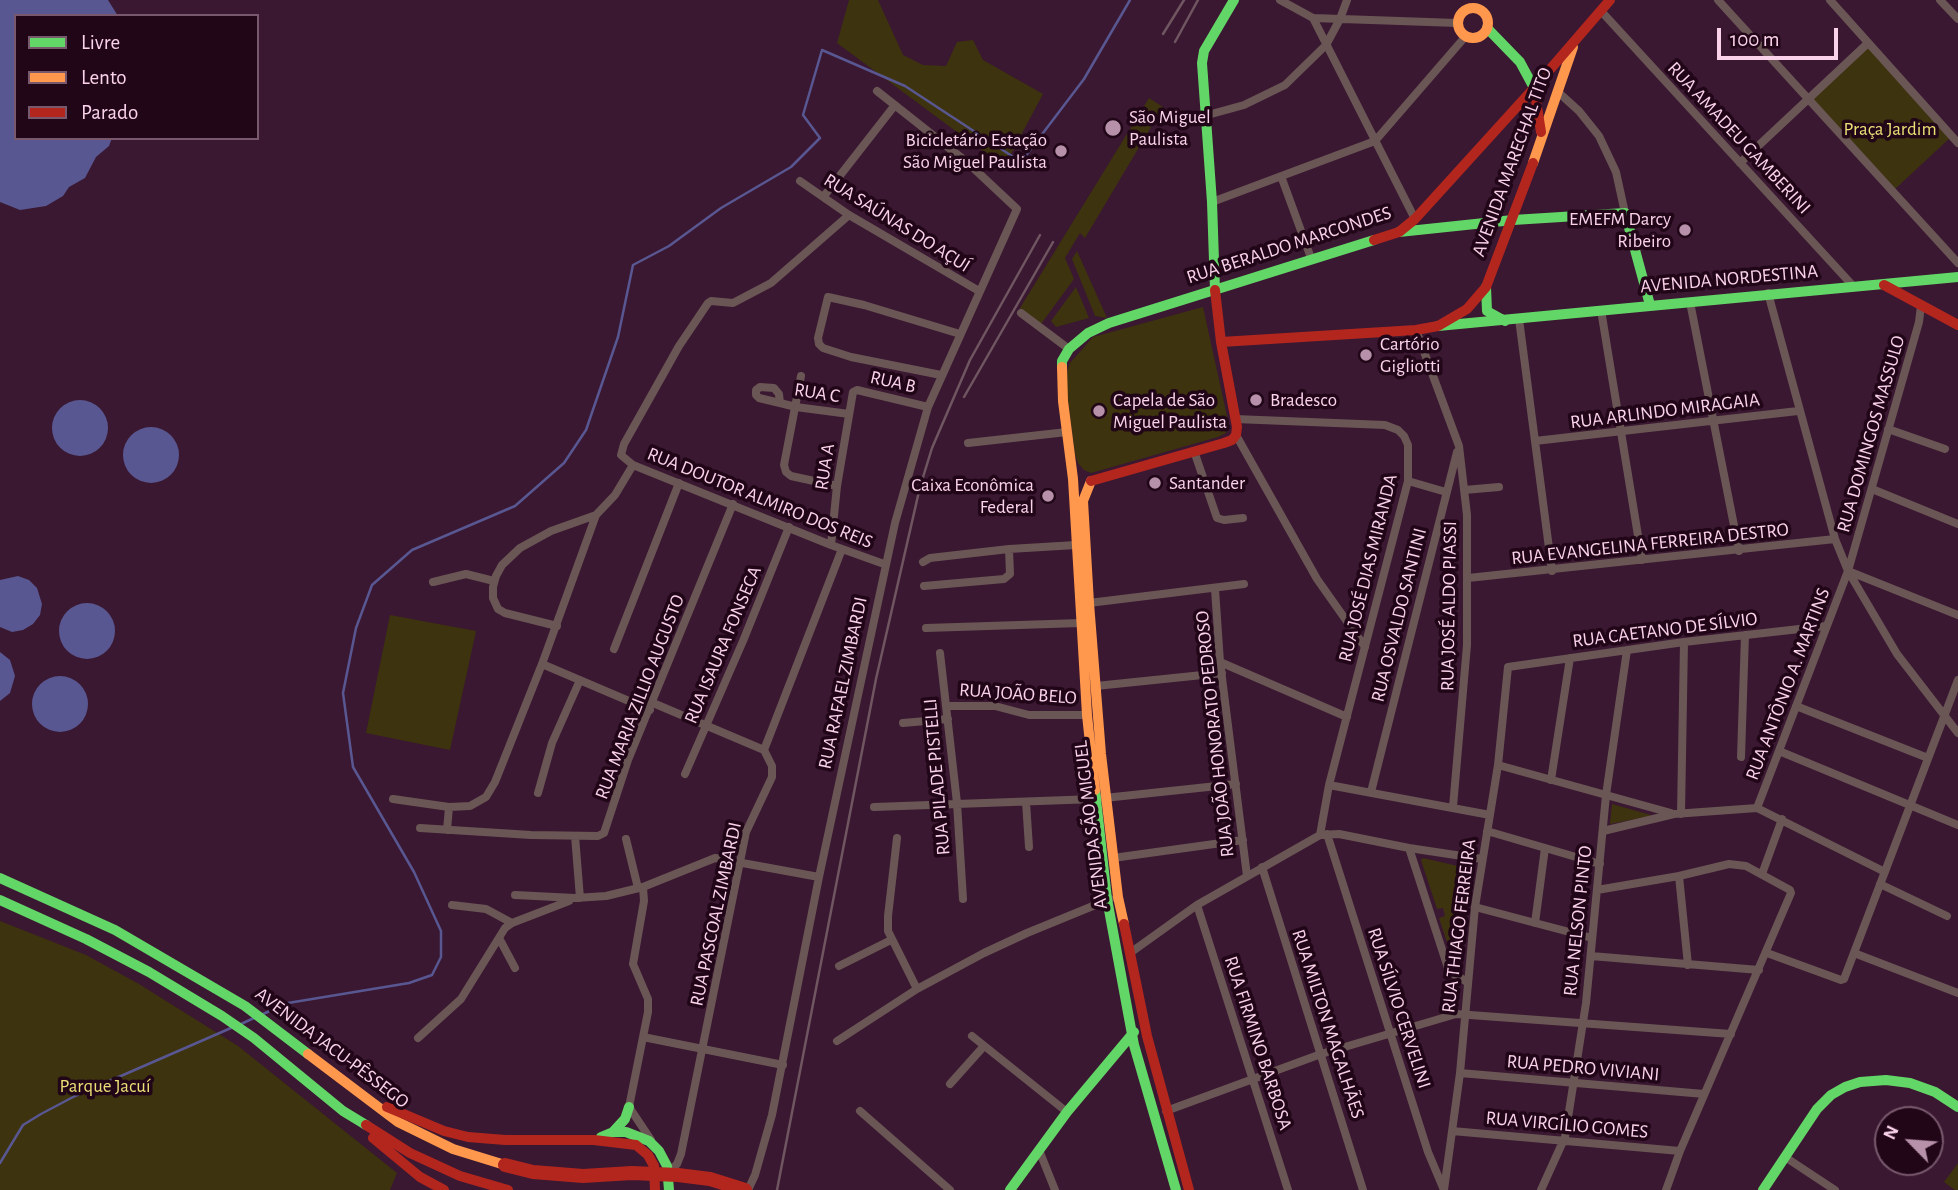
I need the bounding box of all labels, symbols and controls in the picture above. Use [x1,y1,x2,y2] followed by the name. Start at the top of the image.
[14,14,259,140] legend
[1720,14,1841,58] scale bar
[1730,29,1780,50] text: 100 m
[81,32,120,53] text: Livre
[1663,57,1815,219] street label: RUA AMADEU GAMBERINI
[1467,64,1557,260] street label: AVENIDA MARECHAL TITO
[81,67,127,88] text: Lento
[81,102,138,123] text: Parado
[1129,106,1211,150] place label: São Miguel Paulista
[1103,118,1123,138] marker: São Miguel Paulista
[1843,118,1937,140] park label: Praça Jardim
[903,129,1047,173] place label: Bicicletário Estação São Miguel Paulista
[1053,143,1069,159] marker: Bicicletário Estação São Miguel Paulista
[820,169,974,277] street label: RUA SAÚNAS DO AÇUÍ
[1184,201,1394,289] street label: RUA BERALDO MARCONDES
[1569,208,1671,252] place label: EMEFM Darcy Ribeiro
[1677,222,1693,238] marker: EMEFM Darcy Ribeiro
[1639,260,1819,298] street label: AVENIDA NORDESTINA
[1380,333,1441,377] place label: Cartório Gigliotti
[1832,333,1910,535] street label: RUA DOMINGOS MASSULO
[1358,347,1374,363] marker: Cartório Gigliotti
[868,366,918,398] street label: RUA B
[793,378,841,408] street label: RUA C
[1569,388,1761,434] street label: RUA ARLINDO MIRAGAIA
[1113,389,1227,433] place label: Capela de São Miguel Paulista
[1270,389,1337,411] place label: Bradesco
[1248,392,1264,408] marker: Bradesco
[1091,403,1107,419] marker: Capela de São Miguel Paulista
[644,442,876,554] street label: RUA DOUTOR ALMIRO DOS REIS
[810,442,840,492] street label: RUA A
[1169,472,1245,494] place label: Santander
[1334,472,1402,664] street label: RUA JOSÉ DIAS MIRANDA
[911,474,1034,518] place label: Caixa Econômica Federal
[1147,475,1163,491] marker: Santander
[1040,488,1056,504] marker: Caixa Econômica Federal
[1510,518,1790,570] street label: RUA EVANGELINA FERREIRA DESTRO
[1436,521,1462,691] street label: RUA JOSÉ ALDO PIASSI
[1366,526,1432,704] street label: RUA OSVALDO SANTINI
[679,563,767,727] street label: RUA ISAURA FONSECA
[1741,585,1835,783] street label: RUA ANTÔNIO A. MARTINS
[590,591,690,803] street label: RUA MARIA ZILLIO AUGUSTO
[814,595,872,771] street label: RUA RAFAEL ZIMBARDI
[1571,607,1759,653] street label: RUA CAETANO DE SÍLVIO
[1191,610,1239,858] street label: RUA JOÃO HONORATO PEDROSO
[958,679,1078,709] street label: RUA JOÃO BELO
[919,698,955,856] street label: RUA PILADE PISTELLI
[1069,739,1113,911] street label: AVENIDA SÃO MIGUEL
[685,820,747,1008] street label: RUA PASCOAL ZIMBARDI
[1437,838,1481,1014] street label: RUA THIAGO FERREIRA
[1559,845,1597,997] street label: RUA NELSON PINTO
[1362,925,1436,1091] street label: RUA SÍLVIO CERVELINI
[1287,926,1369,1122] street label: RUA MILTON MAGALHÃES
[1219,953,1297,1133] street label: RUA FIRMINO BARBOSA
[250,983,414,1113] street label: AVENIDA JACU-PÊSSEGO
[1506,1050,1660,1086] street label: RUA PEDRO VIVIANI
[59,1075,151,1097] park label: Parque Jacuí
[1874,1106,1944,1176] north arrow
[1485,1107,1649,1143] street label: RUA VIRGÍLIO GOMES
[1880,1123,1903,1143] text: N

